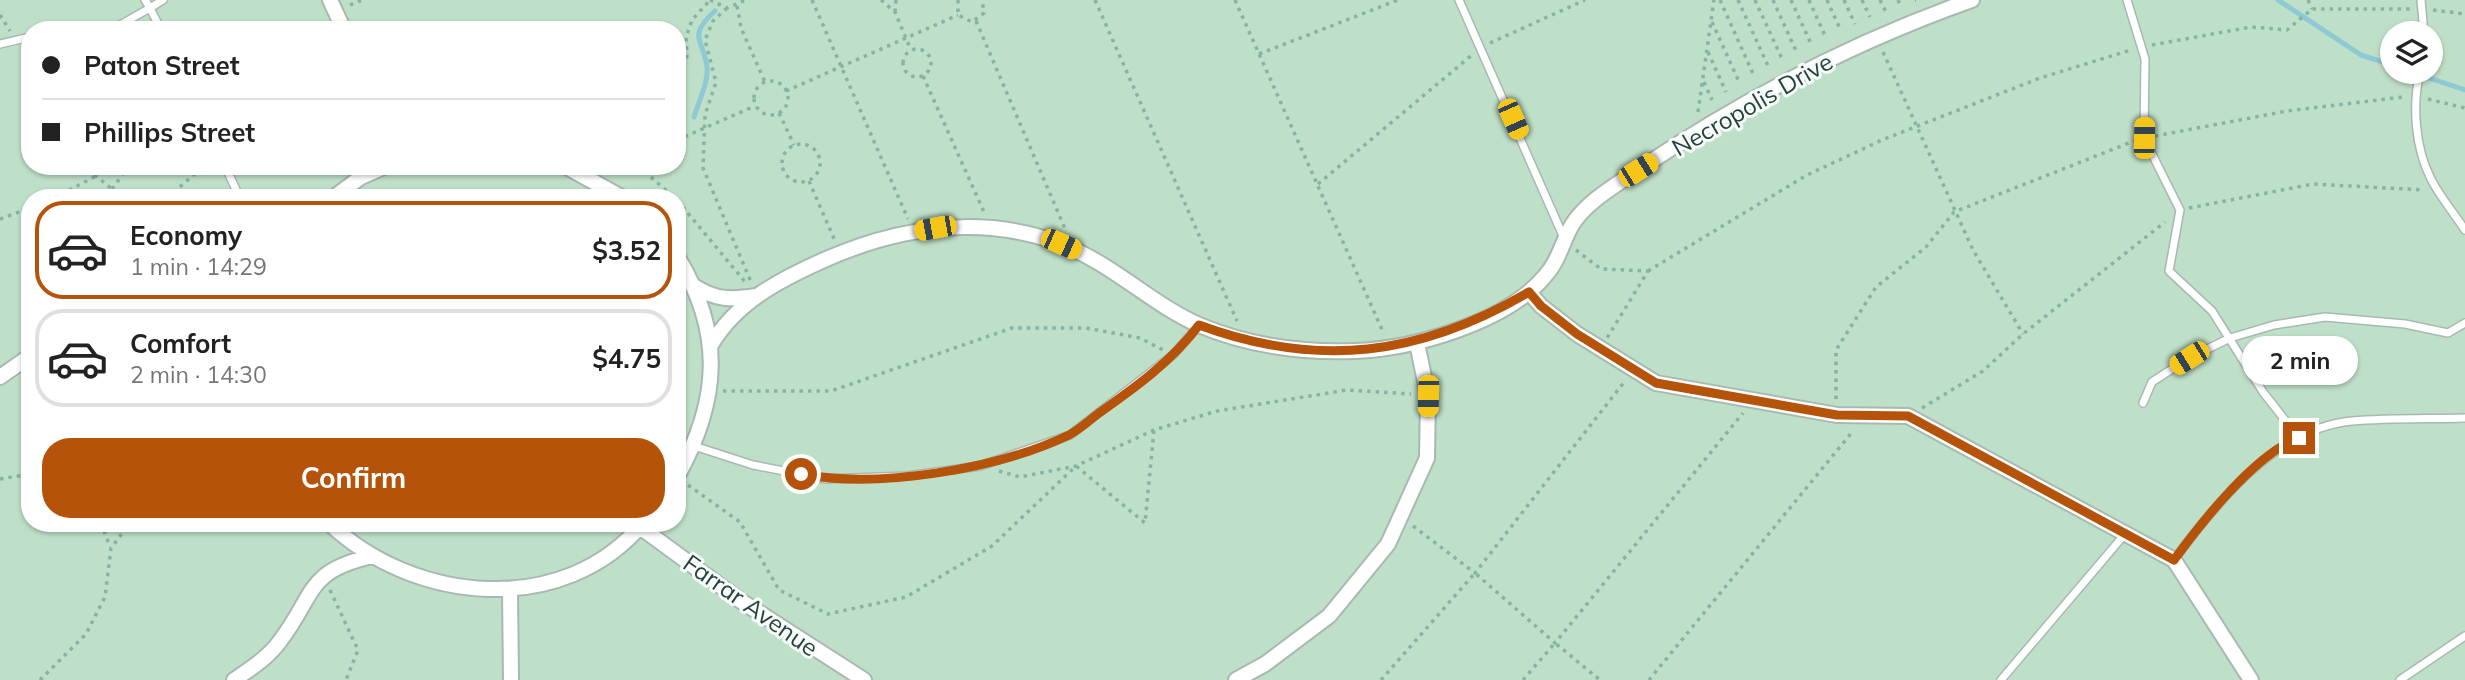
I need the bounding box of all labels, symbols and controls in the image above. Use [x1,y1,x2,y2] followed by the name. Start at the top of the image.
[2380,21,2443,84] map controls
[2380,21,2443,84] button: layers
[1666,46,1838,162] street label: Necropolis Drive
[84,49,240,82] text: Paton Street
[1495,96,1532,142] car
[84,116,255,149] text: Phillips Street
[2134,117,2155,159] car
[1615,150,1662,190] car
[913,214,958,242] car
[46,219,109,282] icon: car
[130,219,242,252] text: Economy
[1038,226,1085,262] car
[592,234,661,267] text: $3.52
[130,252,267,281] text: 1 min · 14:29
[46,327,109,390] icon: car
[130,327,231,360] text: Comfort
[2241,336,2357,386] callout: 2 min
[2166,338,2213,378] car
[592,342,661,375] text: $4.75
[2270,346,2330,375] text: 2 min
[130,360,267,389] text: 2 min · 14:30
[1418,375,1439,417] car
[2283,422,2315,454] route end
[42,438,665,518] button: Confirm
[785,458,817,490] route start
[678,547,824,663] street label: Farrar Avenue

